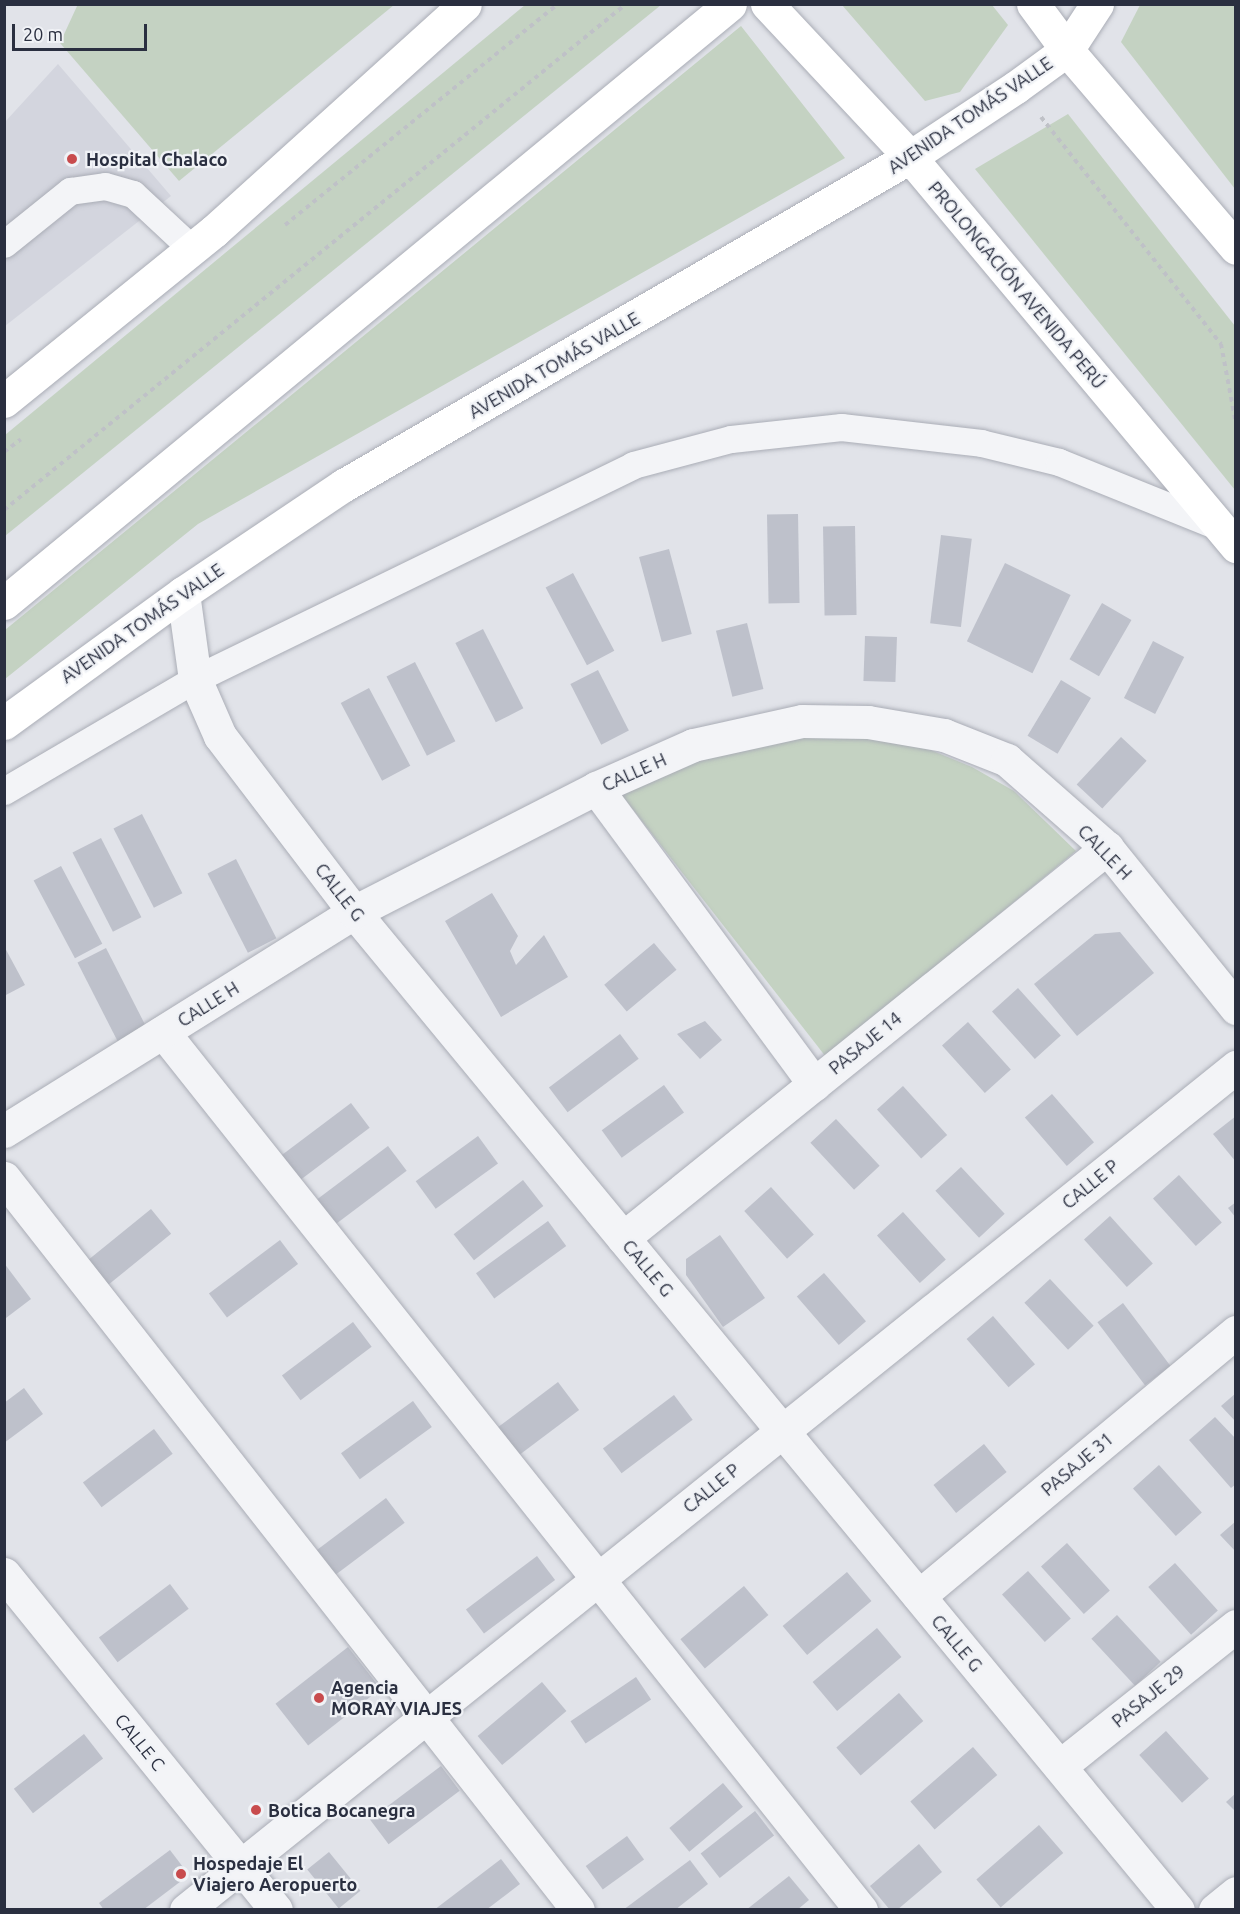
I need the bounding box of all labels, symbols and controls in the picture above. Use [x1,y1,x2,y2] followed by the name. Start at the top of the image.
[15,12,150,50] scale bar
[23,24,63,44] text: 20 m
[884,52,1056,178] street label: AVENIDA TOMÁS VALLE
[86,148,228,170] place label: Hospital Chalaco
[63,150,81,168] marker: Hospital Chalaco
[924,177,1110,393] street label: PROLONGACIÓN AVENIDA PERÚ
[465,307,643,423] street label: AVENIDA TOMÁS VALLE
[57,559,227,687] street label: AVENIDA TOMÁS VALLE
[598,748,670,796] street label: CALLE H
[1074,820,1136,884] street label: CALLE H
[311,859,369,925] street label: CALLE G
[173,977,243,1031] street label: CALLE H
[824,1007,906,1079] street label: PASAJE 14
[1057,1155,1123,1213] street label: CALLE P
[618,1235,678,1301] street label: CALLE G
[1037,1428,1117,1500] street label: PASAJE 31
[678,1459,744,1517] street label: CALLE P
[927,1610,987,1676] street label: CALLE G
[1107,1660,1189,1732] street label: PASAJE 29
[331,1677,462,1720] place label: Agencia MORAY VIAJES
[312,1691,326,1705] marker: Agencia MORAY VIAJES
[111,1709,169,1775] street label: CALLE C
[268,1799,416,1821] place label: Botica Bocanegra
[249,1803,263,1817] marker: Botica Bocanegra
[193,1853,357,1896] place label: Hospedaje El Viajero Aeropuerto
[174,1867,188,1881] marker: Hospedaje El Viajero Aeropuerto

